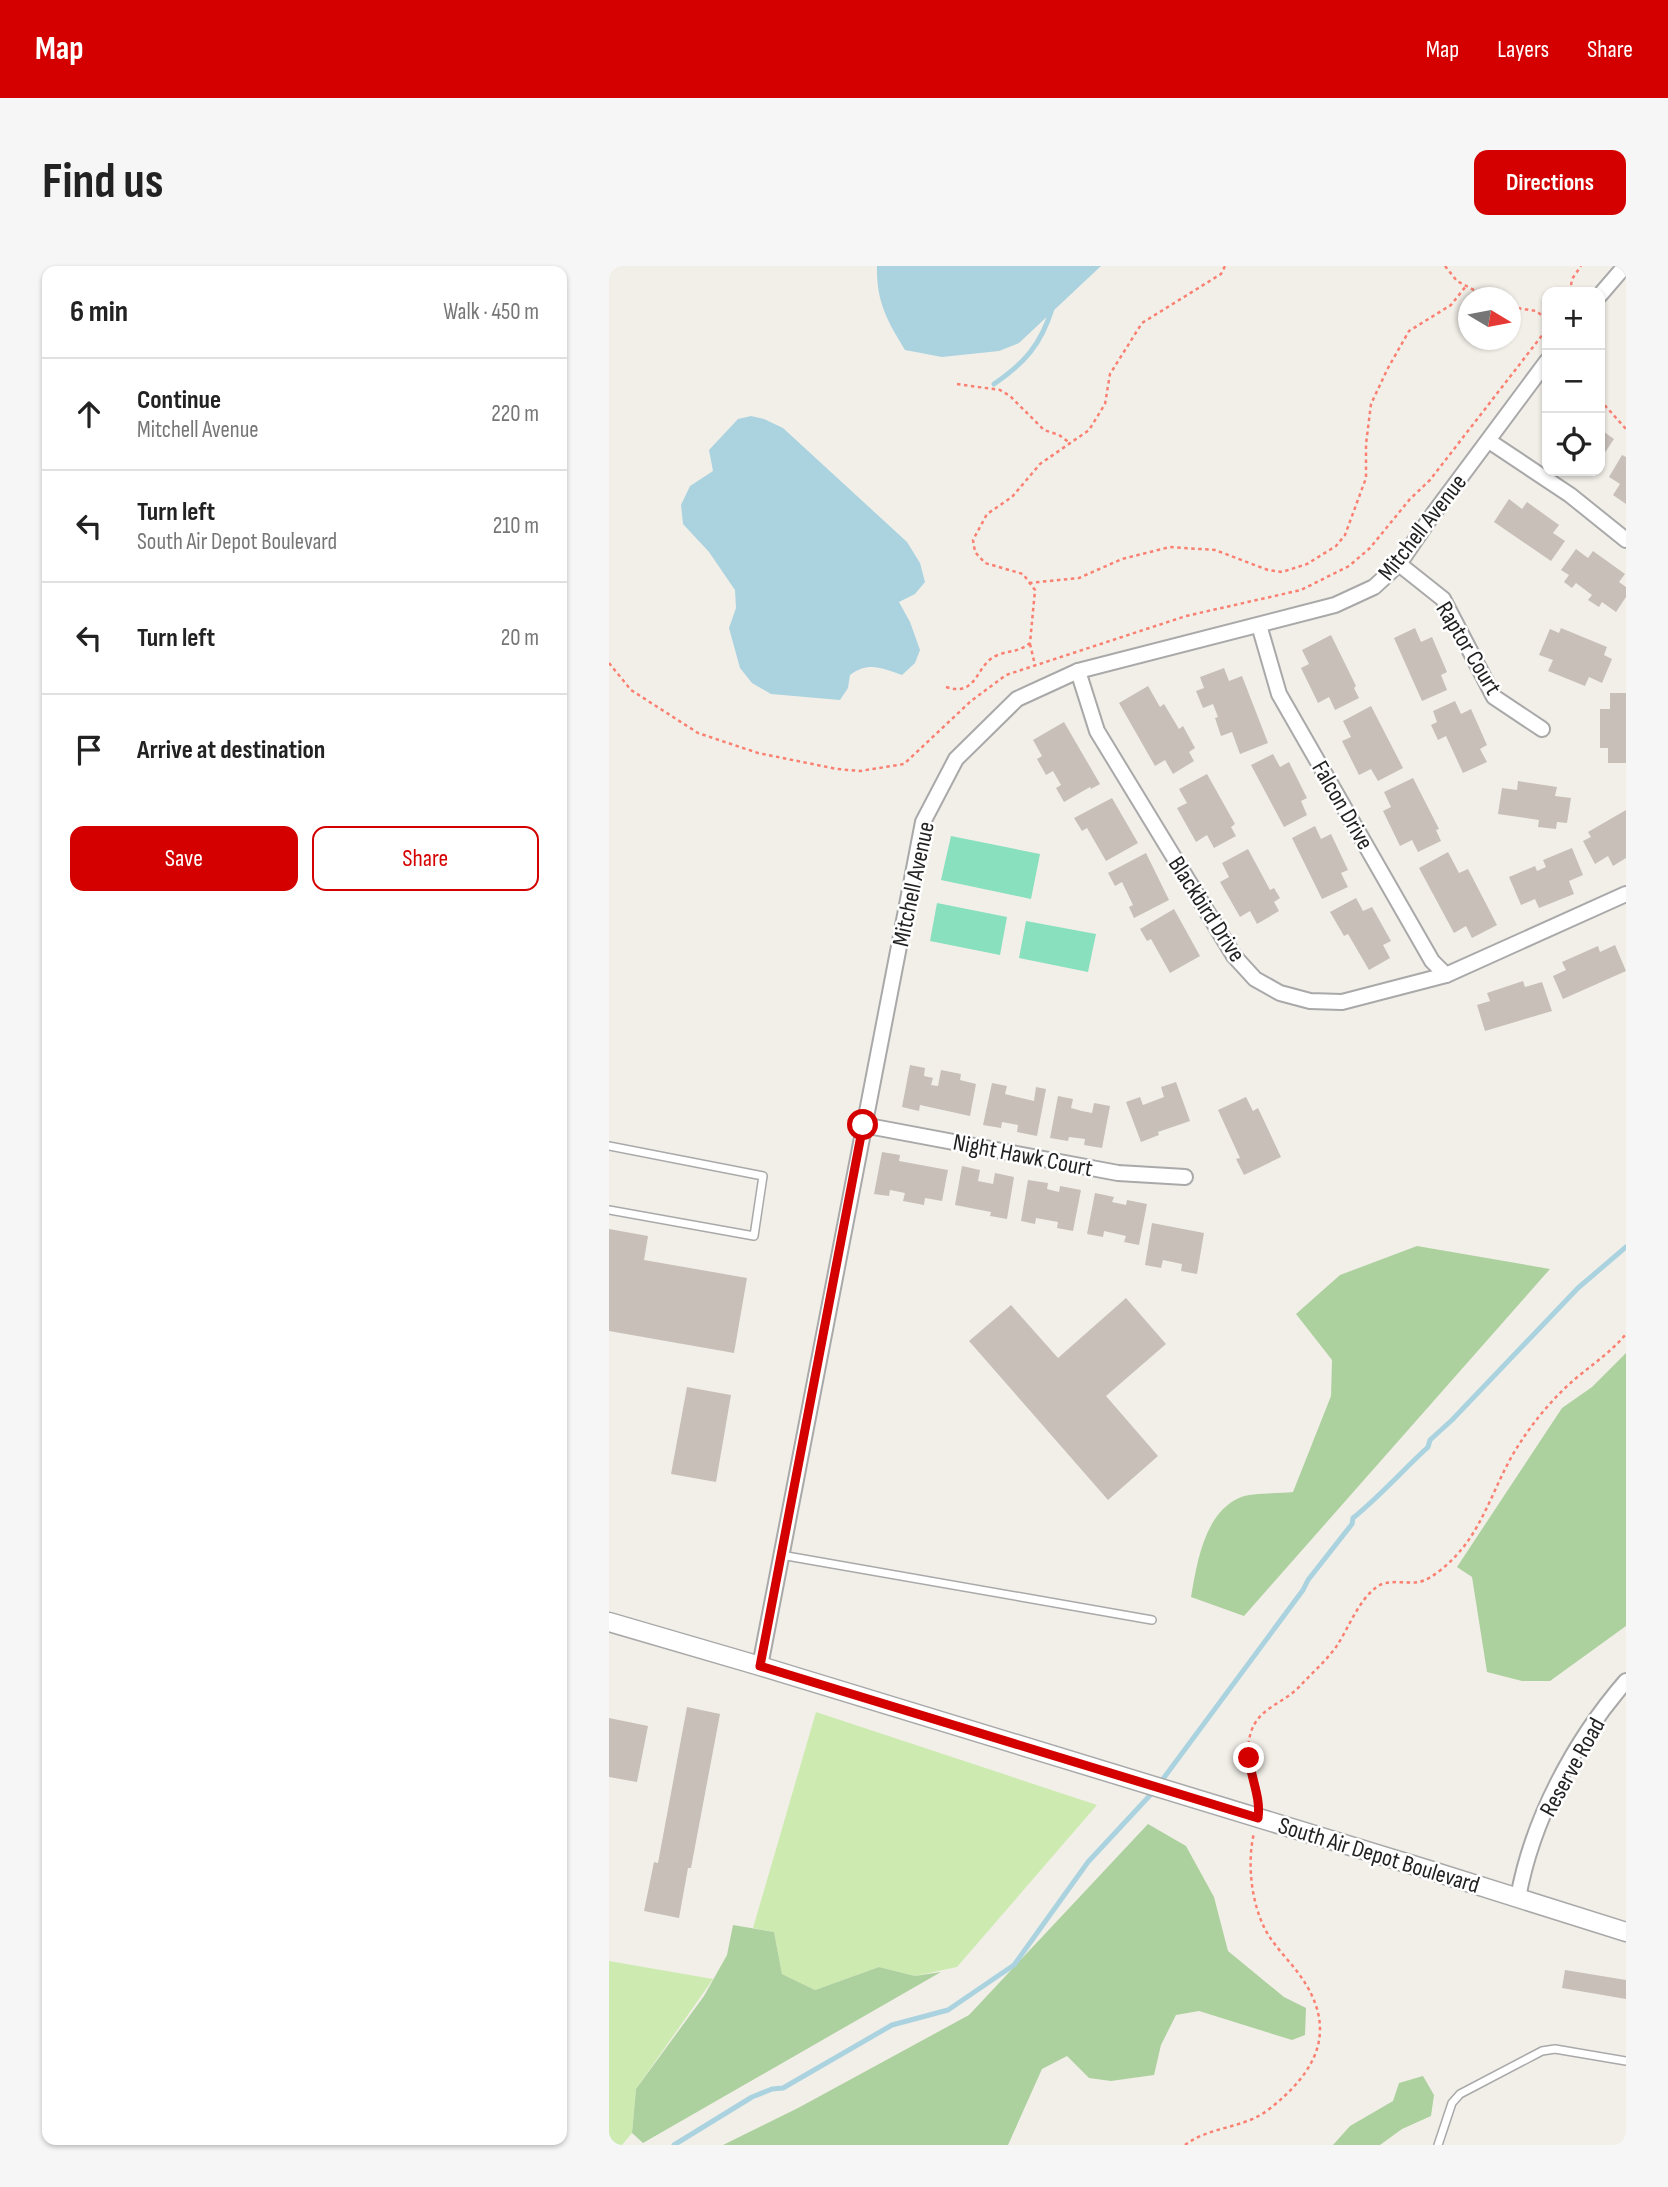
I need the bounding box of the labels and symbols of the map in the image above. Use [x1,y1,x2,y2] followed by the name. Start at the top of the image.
[1458,287,1521,350] north arrow
[1372,468,1473,586] street label: Mitchell Avenue
[1429,596,1508,700] street label: Raptor Court
[1306,756,1380,855] street label: Falcon Drive
[886,819,941,949] street label: Mitchell Avenue
[1162,851,1251,967] street label: Blackbird Drive
[847,1109,878,1140] route start
[951,1128,1095,1183] street label: Night Hawk Court
[1533,1713,1611,1822] street label: Reserve Road
[1233,1742,1264,1773] route end
[1275,1811,1483,1900] street label: South Air Depot Boulevard

